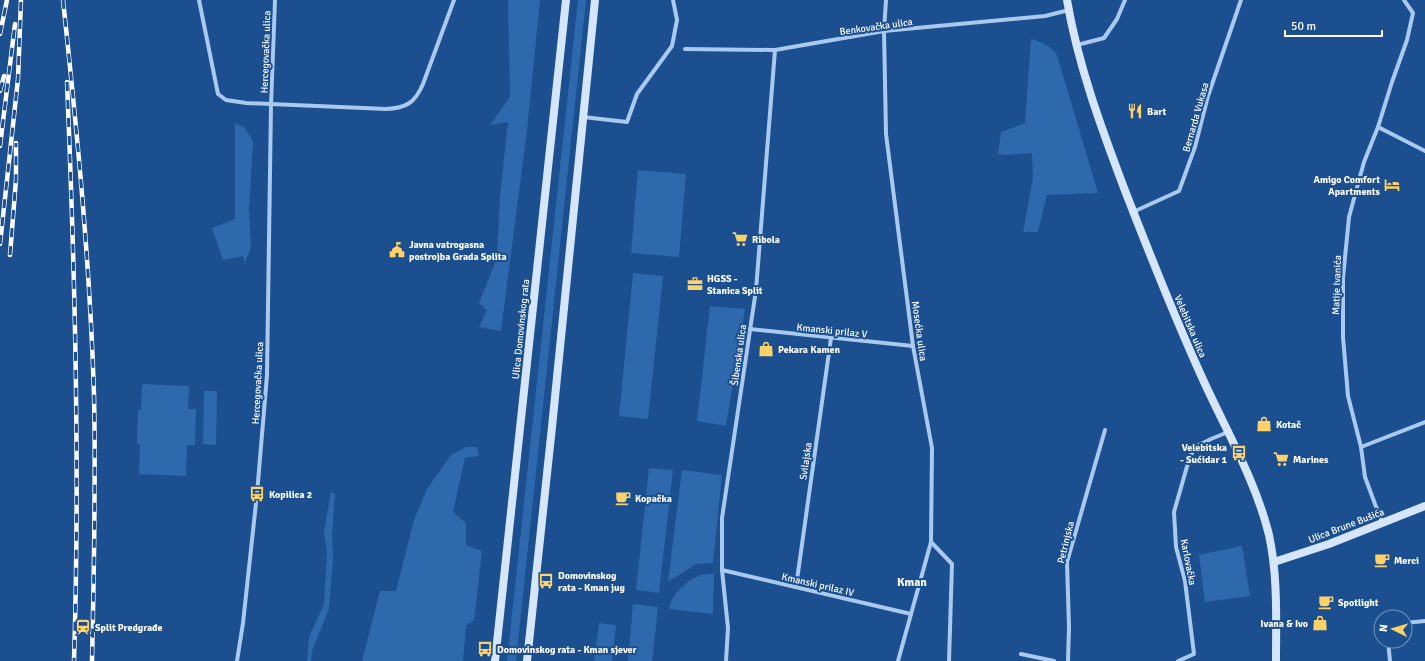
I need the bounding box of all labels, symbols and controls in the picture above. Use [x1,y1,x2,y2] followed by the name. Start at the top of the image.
[259,10,273,94] street label: Hercegovačka ulica
[1285,12,1382,38] scale bar
[839,16,914,38] street label: Benkovačka ulica
[1291,19,1316,34] text: 50 m
[1180,81,1212,153] street label: Bernarda Vukasa
[1126,102,1144,120] restaurant icon: Bart
[1147,106,1167,118] place label: Bart
[1314,174,1381,198] place label: Amigo Comfort Apartments
[1383,176,1401,194] hotel icon: Amigo Comfort Apartments
[731,230,749,248] supermarket icon: Ribola
[752,234,780,246] place label: Ribola
[409,239,507,263] place label: Javna vatrogasna postrojba Grada Splita
[388,241,406,259] public building icon: Javna vatrogasna postrojba Grada Splita
[1330,255,1344,315] street label: Matije Ivanića
[707,273,763,297] place label: HGSS - Stanica Split
[686,275,704,293] office icon: HGSS - Stanica Split
[510,278,532,380] street label: Ulica Domovinskog rata
[1171,293,1209,360] street label: Velebitska ulica
[909,300,929,362] street label: Mosećka ulica
[796,321,868,341] street label: Kmanski prilaz V
[728,324,749,386] street label: Šibenska ulica
[757,340,775,358] shop icon: Pekara Kamen
[250,341,266,425] street label: Hercegovačka ulica
[778,344,841,356] place label: Pekara Kamen
[1255,415,1273,433] shop icon: Kotač
[1276,419,1301,431] place label: Kotač
[797,442,815,481] street label: Svilajska
[1180,442,1228,466] place label: Velebitska - Sućidar 1
[1230,444,1248,462] bus stop icon: Velebitska - Sućidar 1
[1272,450,1290,468] supermarket icon: Marines
[1293,454,1329,466] place label: Marines
[248,485,266,503] bus stop icon: Kopilica 2
[269,489,312,501] place label: Kopilica 2
[614,489,632,507] cafe icon: Kopačka
[635,493,672,505] place label: Kopačka
[1307,506,1386,546] street label: Ulica Brune Bušića
[1055,520,1077,565] street label: Petrinjska
[1178,538,1198,586] street label: Karlovačka
[1373,551,1391,569] cafe icon: Merci
[1394,555,1419,567] place label: Merci
[558,570,626,594] place label: Domovinskog rata - Kman jug
[780,571,855,599] street label: Kmanski prilaz IV
[537,572,555,590] bus stop icon: Domovinskog rata - Kman jug
[897,575,927,590] district label: Kman
[1317,593,1335,611] cafe icon: Spotlight
[1338,597,1379,609] place label: Spotlight
[1373,609,1413,649] north arrow
[1311,614,1329,632] shop icon: Ivana & Ivo
[74,618,92,636] station icon: Split Predgrađe
[1260,618,1308,630] place label: Ivana & Ivo
[95,622,163,634] place label: Split Predgrađe
[1377,624,1390,633] text: N
[476,640,494,658] bus stop icon: Domovinskog rata - Kman sjever
[497,644,637,656] place label: Domovinskog rata - Kman sjever

